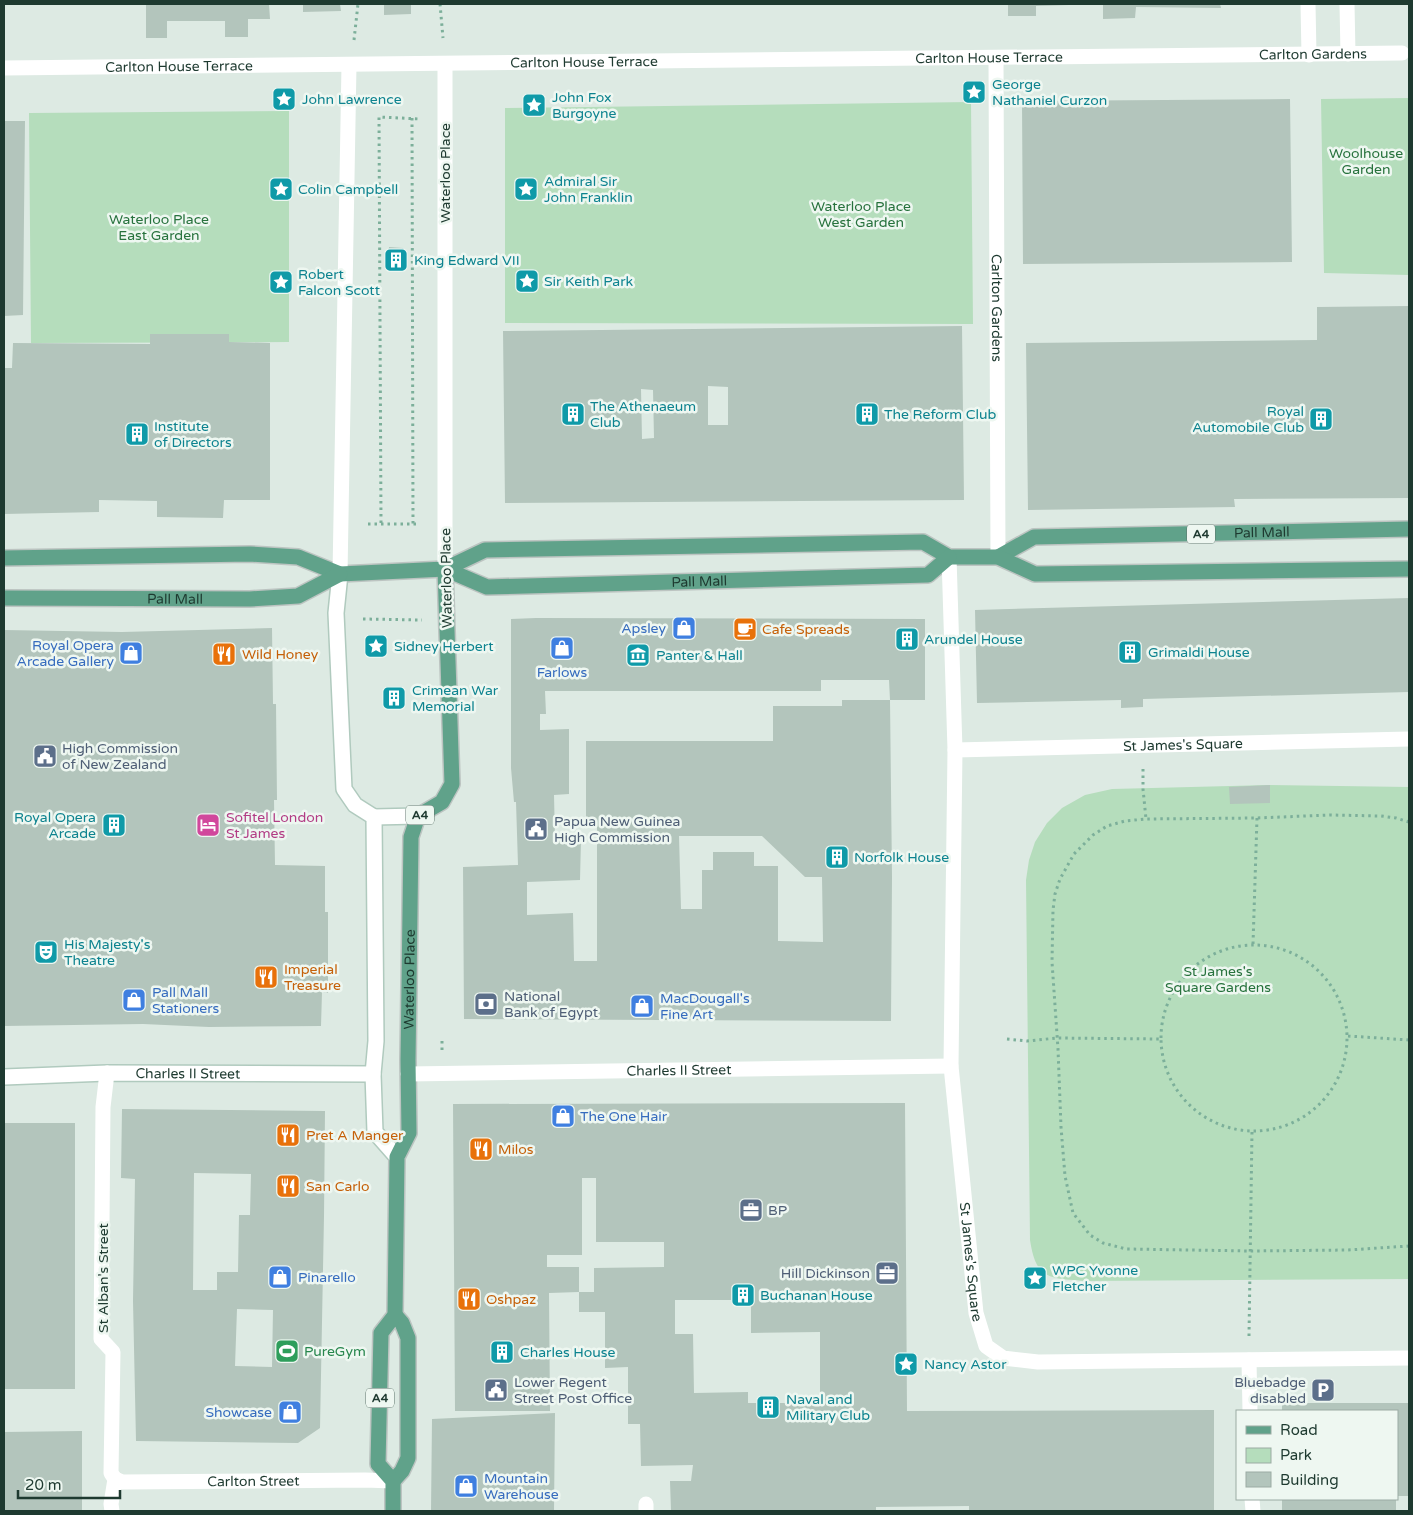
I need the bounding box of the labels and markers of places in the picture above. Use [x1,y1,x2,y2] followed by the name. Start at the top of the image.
[992,76,1107,109] place label: George Nathaniel Curzon
[961,79,987,105] place icon: George Nathaniel Curzon
[271,86,297,112] place icon: John Lawrence
[552,89,617,122] place label: John Fox Burgoyne
[302,91,402,108] place label: John Lawrence
[521,92,547,118] place icon: John Fox Burgoyne
[544,173,633,206] place label: Admiral Sir John Franklin
[268,176,294,202] place icon: Colin Campbell
[513,176,539,202] place icon: Admiral Sir John Franklin
[298,181,398,198] place label: Colin Campbell
[383,247,409,273] building icon: King Edward VII
[414,252,520,269] place label: King Edward VII
[298,266,381,299] place label: Robert Falcon Scott
[514,268,540,294] place icon: Sir Keith Park
[268,269,294,295] place icon: Robert Falcon Scott
[544,273,634,290] place label: Sir Keith Park
[590,398,696,431] place label: The Athenaeum Club
[560,401,586,427] building icon: The Athenaeum Club
[854,401,880,427] building icon: The Reform Club
[1192,403,1304,436] place label: Royal Automobile Club
[884,406,996,423] place label: The Reform Club
[1308,406,1334,432] building icon: Royal Automobile Club
[154,418,232,451] place label: Institute of Directors
[124,421,150,447] building icon: Institute of Directors
[671,615,697,641] shop icon: Apsley
[732,616,758,642] cafe icon: Cafe Spreads
[621,620,666,637] place label: Apsley
[762,621,850,638] place label: Cafe Spreads
[894,626,920,652] building icon: Arundel House
[924,631,1023,648] place label: Arundel House
[363,633,389,659] place icon: Sidney Herbert
[549,635,575,661] shop icon: Farlows
[17,637,114,670] place label: Royal Opera Arcade Gallery
[394,638,494,655] place label: Sidney Herbert
[1117,639,1143,665] building icon: Grimaldi House
[118,640,144,666] shop icon: Royal Opera Arcade Gallery
[211,641,237,667] restaurant icon: Wild Honey
[625,642,651,668] museum icon: Panter & Hall
[1148,644,1250,661] place label: Grimaldi House
[242,646,319,663] place label: Wild Honey
[656,647,743,664] place label: Panter & Hall
[537,664,587,681] place label: Farlows
[412,682,499,715] place label: Crimean War Memorial
[381,685,407,711] building icon: Crimean War Memorial
[62,740,178,773] place label: High Commission of New Zealand
[32,743,58,769] public building icon: High Commission of New Zealand
[14,809,96,842] place label: Royal Opera Arcade
[226,809,323,842] place label: Sofitel London St James
[101,812,127,838] building icon: Royal Opera Arcade
[195,812,221,838] hotel icon: Sofitel London St James
[554,813,680,846] place label: Papua New Guinea High Commission
[523,816,549,842] public building icon: Papua New Guinea High Commission
[824,844,850,870] building icon: Norfolk House
[854,849,949,866] place label: Norfolk House
[64,936,151,969] place label: His Majesty's Theatre
[33,939,59,965] theatre icon: His Majesty's Theatre
[284,961,341,994] place label: Imperial Treasure
[253,964,279,990] restaurant icon: Imperial Treasure
[152,984,220,1017] place label: Pall Mall Stationers
[121,987,147,1013] shop icon: Pall Mall Stationers
[504,988,599,1021] place label: National Bank of Egypt
[660,990,750,1023] place label: MacDougall's Fine Art
[473,991,499,1017] bank icon: National Bank of Egypt
[629,993,655,1019] shop icon: MacDougall's Fine Art
[550,1103,576,1129] shop icon: The One Hair
[580,1108,668,1125] place label: The One Hair
[275,1122,301,1148] restaurant icon: Pret A Manger
[306,1127,404,1144] place label: Pret A Manger
[468,1136,494,1162] restaurant icon: Milos
[498,1141,534,1158] place label: Milos
[275,1173,301,1199] restaurant icon: San Carlo
[306,1178,370,1195] place label: San Carlo
[738,1197,764,1223] office icon: BP
[768,1202,787,1219] place label: BP
[874,1260,900,1286] office icon: Hill Dickinson
[1052,1262,1138,1295] place label: WPC Yvonne Fletcher
[267,1264,293,1290] shop icon: Pinarello
[781,1265,870,1282] place label: Hill Dickinson
[1022,1265,1048,1291] place icon: WPC Yvonne Fletcher
[298,1269,356,1286] place label: Pinarello
[730,1282,756,1308] building icon: Buchanan House
[456,1286,482,1312] restaurant icon: Oshpaz
[760,1287,873,1304] place label: Buchanan House
[486,1291,536,1308] place label: Oshpaz
[274,1338,300,1364] sports icon: PureGym
[489,1339,515,1365] building icon: Charles House
[304,1343,366,1360] place label: PureGym
[520,1344,615,1361] place label: Charles House
[893,1351,919,1377] place icon: Nancy Astor
[924,1356,1007,1373] place label: Nancy Astor
[514,1374,632,1407] place label: Lower Regent Street Post Office
[1234,1374,1306,1407] place label: Bluebadge disabled
[483,1377,509,1403] public building icon: Lower Regent Street Post Office
[1310,1377,1336,1403] parking icon: Bluebadge disabled
[786,1391,870,1424] place label: Naval and Military Club
[755,1394,781,1420] building icon: Naval and Military Club
[277,1399,303,1425] shop icon: Showcase
[206,1404,272,1421] place label: Showcase
[484,1470,559,1503] place label: Mountain Warehouse
[453,1473,479,1499] shop icon: Mountain Warehouse

